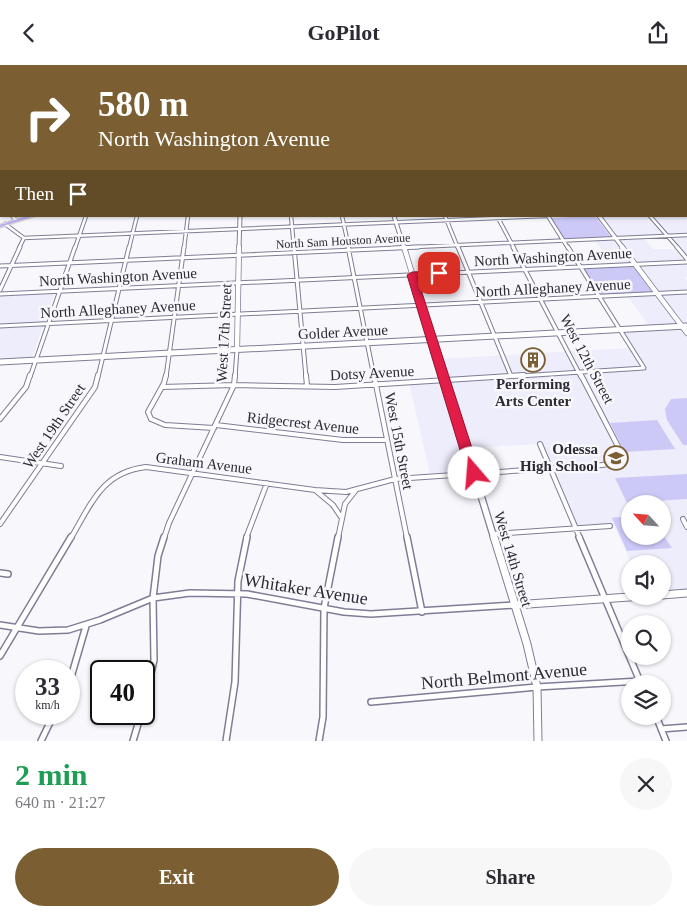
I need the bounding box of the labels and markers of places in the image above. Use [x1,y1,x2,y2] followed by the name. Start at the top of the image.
[418,252,460,294] pin
[520,347,546,373] building icon: Performing Arts Center
[495,376,571,409] place label: Performing Arts Center
[520,441,598,474] place label: Odessa High School
[603,445,629,471] school or university icon: Odessa High School

